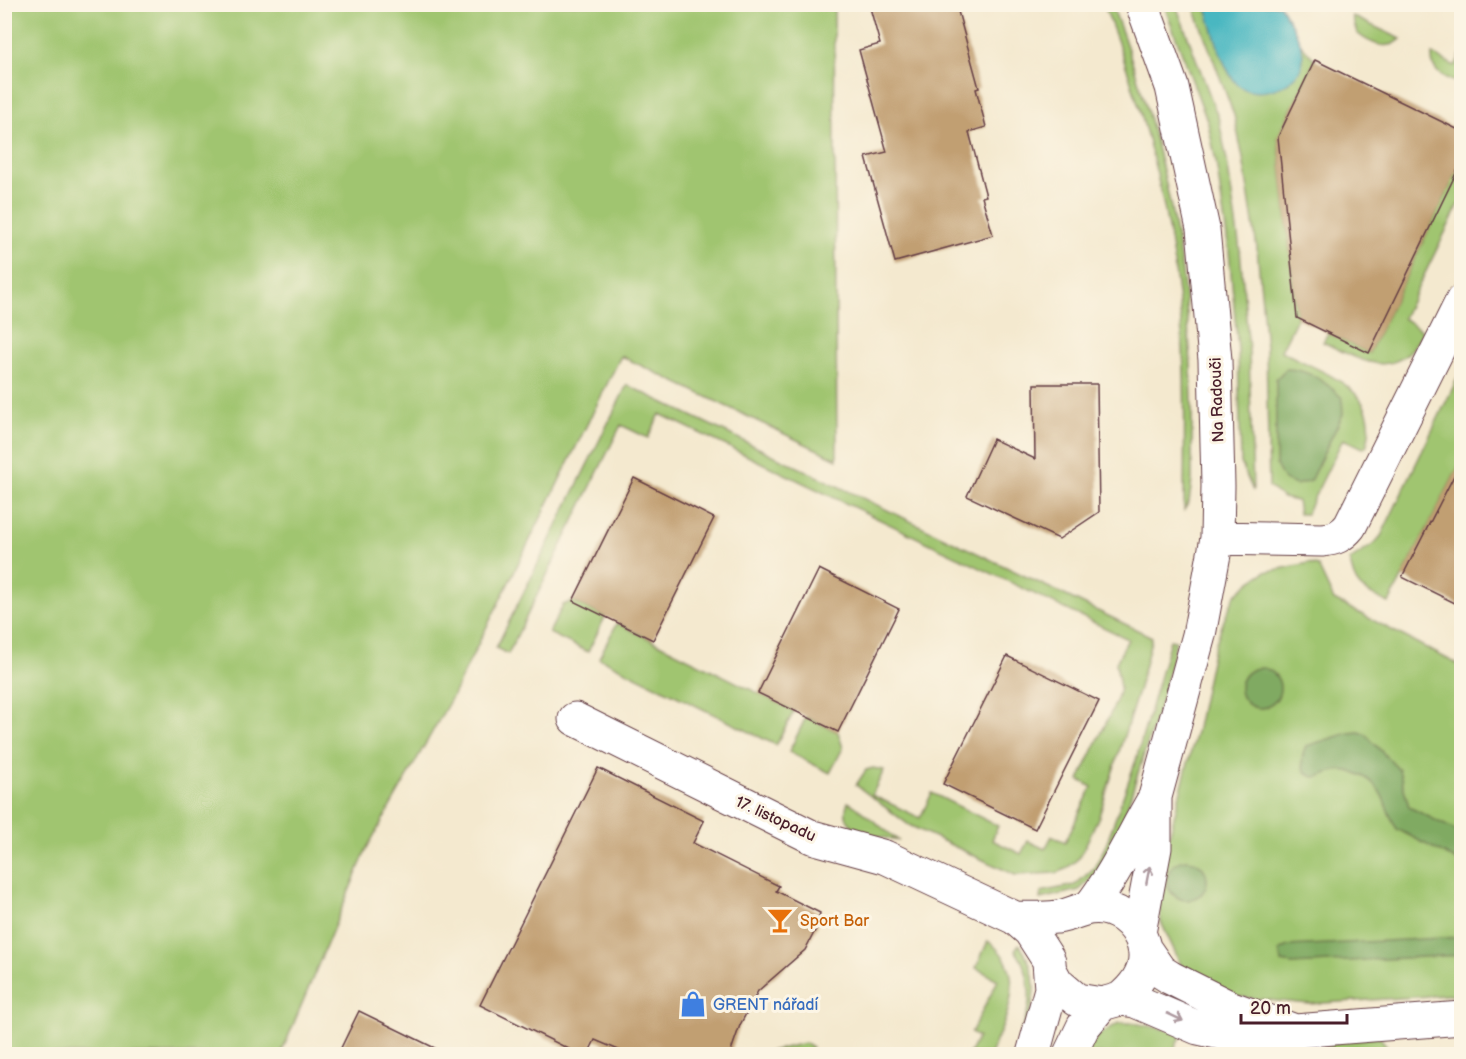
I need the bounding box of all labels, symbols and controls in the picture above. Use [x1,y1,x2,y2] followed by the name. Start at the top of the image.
[1207,357,1228,443] street label: Na Radouči
[732,792,819,846] street label: 17. listopadu
[1143,866,1154,886] one-way arrow
[765,905,795,935] bar icon: Sport Bar
[800,912,869,931] place label: Sport Bar
[1241,987,1348,1025] scale bar
[678,989,708,1019] shop icon: GRENT nářadí
[713,996,818,1015] place label: GRENT nářadí
[1250,998,1291,1019] text: 20 m
[1166,1012,1184,1024] one-way arrow

